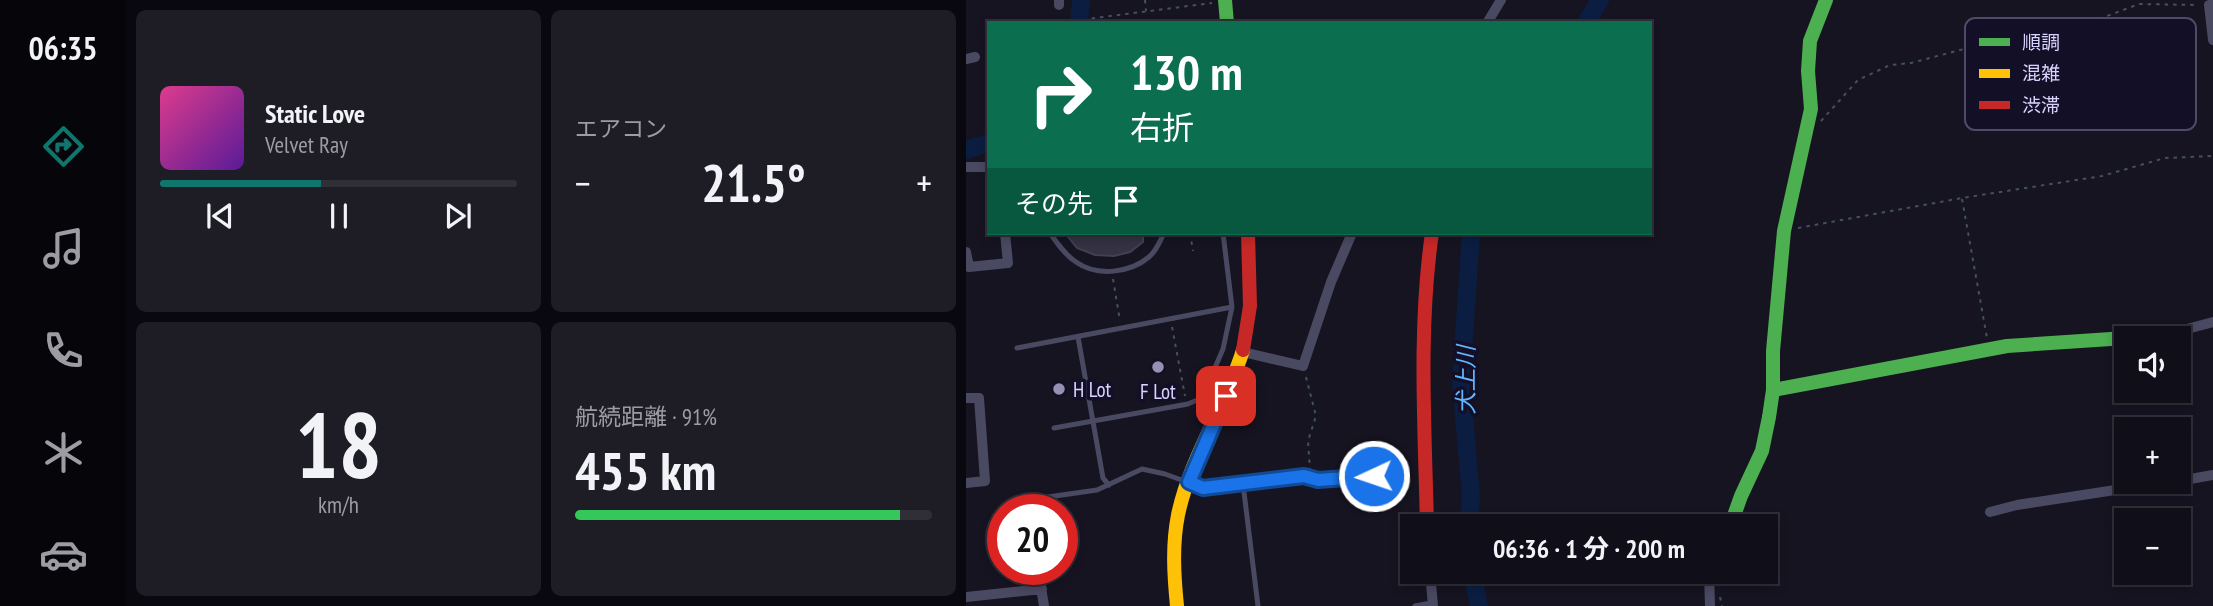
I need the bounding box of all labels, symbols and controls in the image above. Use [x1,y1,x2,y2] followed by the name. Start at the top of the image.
[1965,18,2196,130] legend
[28,27,98,69] text: 06:35
[2022,30,2060,54] text: 順調
[1130,40,1243,104] text: 130 m
[1015,49,1106,140] icon: right
[2022,61,2060,85] text: 混雑
[2022,93,2060,117] text: 渋滞
[265,97,365,130] text: Static Love
[1130,106,1194,148] text: 右折
[575,114,667,143] text: エアコン
[39,122,88,171] icon: directions
[265,130,348,159] text: Velvet Ray
[701,149,806,216] text: 21.5°
[575,158,591,207] text: −
[916,158,932,207] text: +
[1107,182,1145,220] icon: arrive
[1015,187,1093,220] text: その先
[201,197,239,235] icon: previous
[320,197,358,235] icon: pause
[439,197,477,235] icon: next
[39,224,88,273] icon: music
[39,326,88,375] icon: phone
[2114,326,2191,585] map controls
[2114,326,2191,403] button: sound
[1451,343,1480,415] water label: 犬上川
[1150,359,1166,375] marker: F Lot
[1196,366,1256,426] pin
[1073,376,1112,403] place label: H Lot
[1207,377,1245,415] icon: arrive
[1140,378,1176,405] place label: F Lot
[1051,381,1067,397] marker: H Lot
[295,385,382,503] text: 18
[575,402,717,431] text: 航続距離 · 91%
[2114,417,2191,494] button: +
[39,428,88,477] icon: climate
[575,437,716,504] text: 455 km
[1337,439,1411,513] position arrow
[318,490,359,519] text: km/h
[987,494,1078,585] speed limit sign: 20
[2114,508,2191,585] button: −
[39,530,88,579] icon: car
[1493,532,1685,565] text: 06:36 · 1 分 · 200 m

